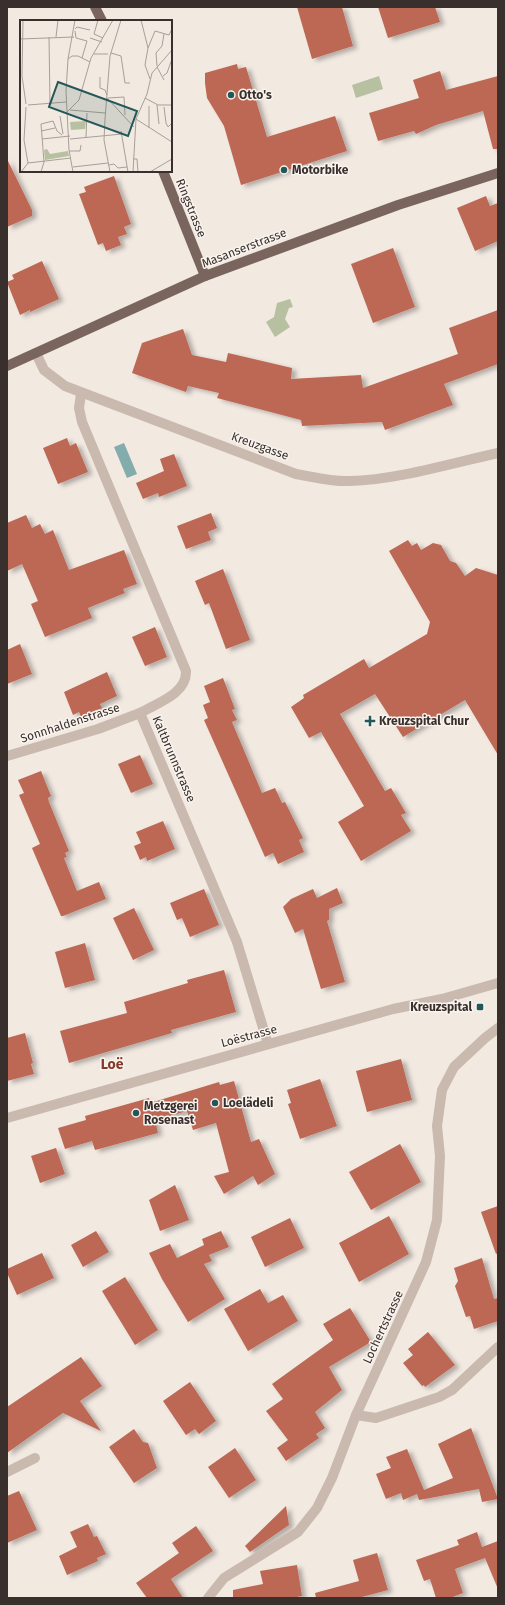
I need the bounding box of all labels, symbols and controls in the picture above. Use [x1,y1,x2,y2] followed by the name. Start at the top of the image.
[20,20,172,172] inset map
[239,88,272,102] place label: Otto's
[226,90,236,100] marker: Otto's
[292,163,349,177] place label: Motorbike
[279,165,289,175] marker: Motorbike
[173,177,209,239] street label: Ringstrasse
[200,225,288,271] street label: Masanserstrasse
[229,429,291,463] street label: Kreuzgasse
[19,700,121,746] street label: Sonnhaldenstrasse
[150,714,198,804] street label: Kaltbrunnstrasse
[379,714,469,728] place label: Kreuzspital Chur
[364,715,376,727] marker: Kreuzspital Chur
[410,1000,472,1014] place label: Kreuzspital
[475,1002,485,1012] marker: Kreuzspital
[219,1022,279,1050] street label: Loëstrasse
[101,1056,124,1073] district label: Loë
[223,1096,273,1110] place label: Loelädeli
[210,1098,220,1108] marker: Loelädeli
[144,1099,198,1127] place label: Metzgerei Rosenast
[131,1108,141,1118] marker: Metzgerei Rosenast
[360,1288,406,1366] street label: Lochertstrasse

